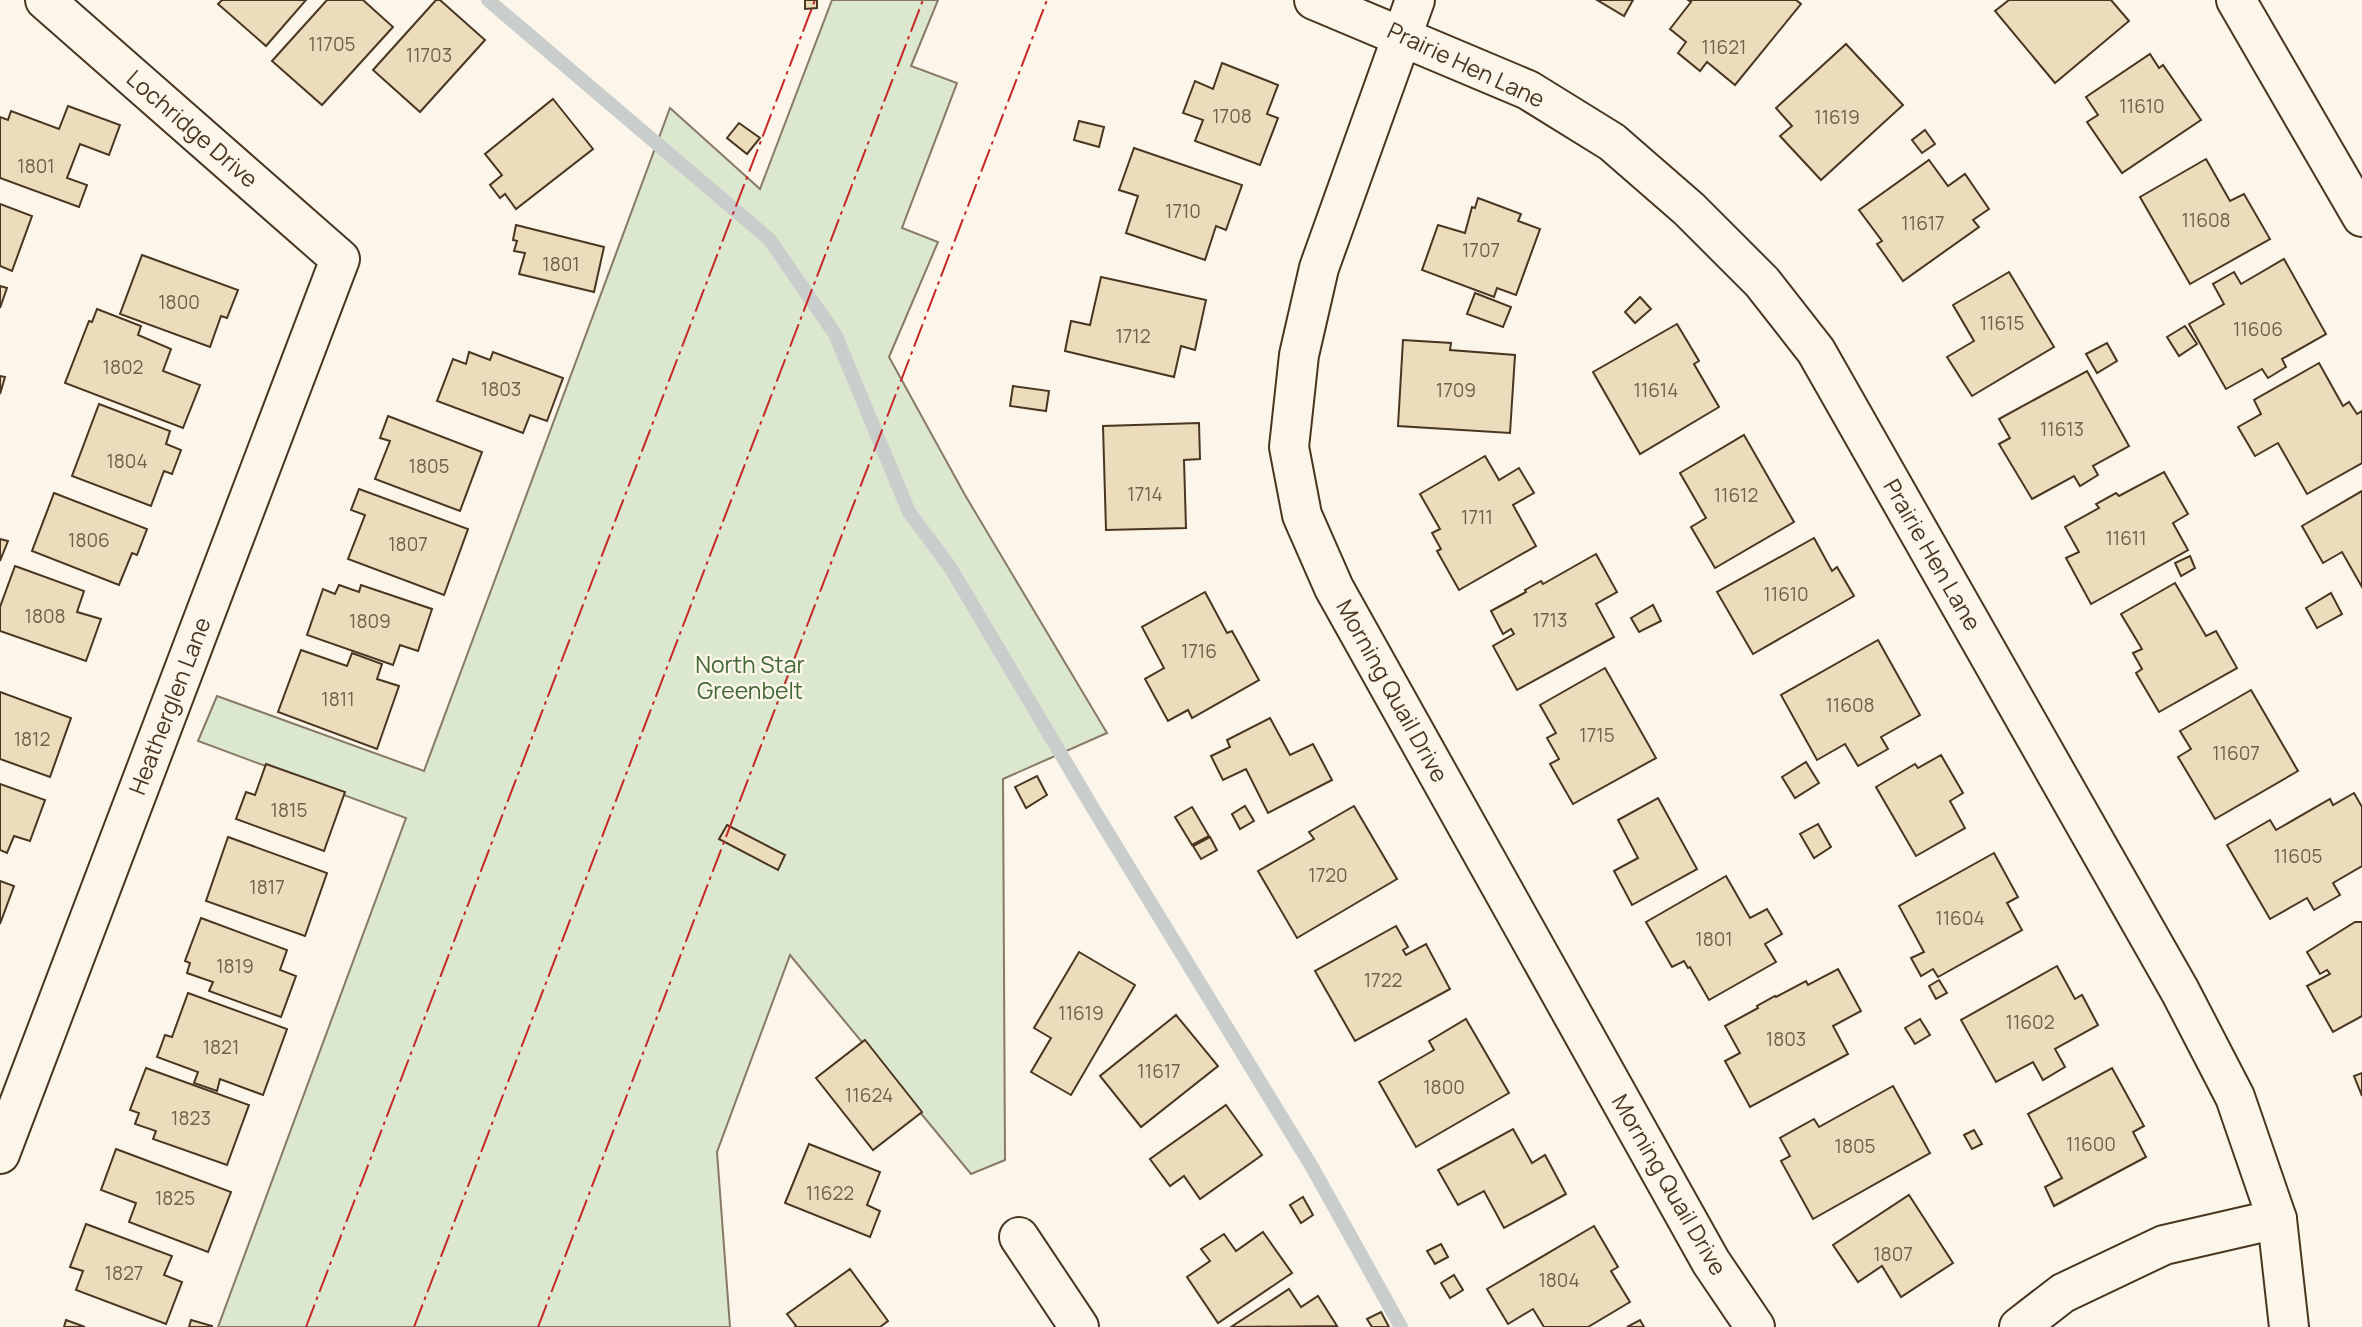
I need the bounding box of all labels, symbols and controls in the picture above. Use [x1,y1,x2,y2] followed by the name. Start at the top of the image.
[1383,14,1550,115] street label: Prairie Hen Lane
[309,31,355,57] house number: 11705
[1702,34,1746,60] house number: 11621
[406,42,452,68] house number: 11703
[120,62,265,194] street label: Lochridge Drive
[2119,93,2165,119] house number: 11610
[1212,103,1252,129] house number: 1708
[1814,104,1860,130] house number: 11619
[17,153,55,179] house number: 1801
[1165,198,1201,224] house number: 1710
[2181,207,2231,233] house number: 11608
[1901,210,1945,236] house number: 11617
[1462,237,1500,263] house number: 1707
[542,251,580,277] house number: 1801
[158,289,200,315] house number: 1800
[1980,310,2024,336] house number: 11615
[2233,316,2283,342] house number: 11606
[1115,323,1151,349] house number: 1712
[103,354,143,380] house number: 1802
[481,376,521,402] house number: 1803
[1436,377,1476,403] house number: 1709
[1634,377,1678,403] house number: 11614
[2040,416,2084,442] house number: 11613
[106,448,148,474] house number: 1804
[408,453,450,479] house number: 1805
[1876,473,1989,636] street label: Prairie Hen Lane
[1127,481,1163,507] house number: 1714
[1714,482,1758,508] house number: 11612
[1461,504,1493,530] house number: 1711
[2105,525,2147,551] house number: 11611
[68,527,110,553] house number: 1806
[388,531,428,557] house number: 1807
[1763,581,1809,607] house number: 11610
[1329,593,1456,788] street label: Morning Quail Drive
[24,603,66,629] house number: 1808
[1533,607,1567,633] house number: 1713
[349,608,391,634] house number: 1809
[120,612,218,799] street label: Heatherglen Lane
[1181,638,1217,664] house number: 1716
[695,648,805,706] park label: North Star Greenbelt
[321,686,355,712] house number: 1811
[1825,692,1875,718] house number: 11608
[1579,722,1615,748] house number: 1715
[14,726,50,752] house number: 1812
[2212,740,2260,766] house number: 11607
[271,797,307,823] house number: 1815
[2273,843,2323,869] house number: 11605
[1308,862,1348,888] house number: 1720
[249,874,285,900] house number: 1817
[1935,905,1985,931] house number: 11604
[1695,926,1733,952] house number: 1801
[216,953,254,979] house number: 1819
[1364,967,1402,993] house number: 1722
[1058,1000,1104,1026] house number: 11619
[2005,1009,2055,1035] house number: 11602
[1766,1026,1806,1052] house number: 1803
[203,1034,239,1060] house number: 1821
[1137,1058,1181,1084] house number: 11617
[1423,1074,1465,1100] house number: 1800
[845,1082,893,1108] house number: 11624
[1605,1088,1735,1281] street label: Morning Quail Drive
[171,1105,211,1131] house number: 1823
[2066,1131,2116,1157] house number: 11600
[1834,1133,1876,1159] house number: 1805
[806,1180,854,1206] house number: 11622
[155,1185,195,1211] house number: 1825
[1873,1241,1913,1267] house number: 1807
[105,1260,143,1286] house number: 1827
[1538,1267,1580,1293] house number: 1804

